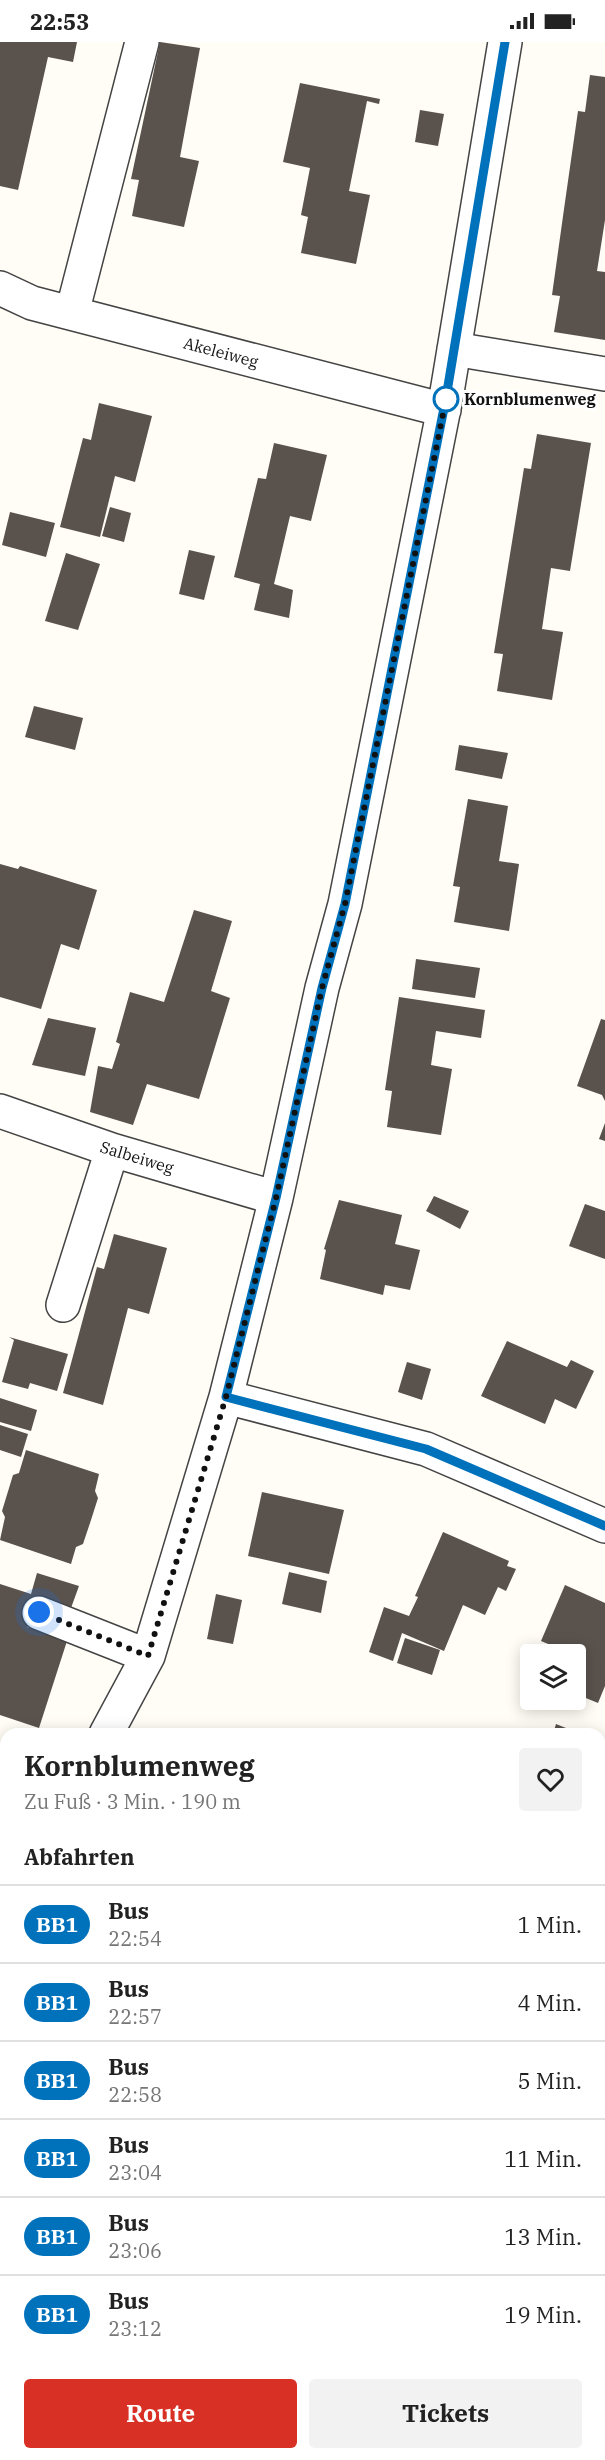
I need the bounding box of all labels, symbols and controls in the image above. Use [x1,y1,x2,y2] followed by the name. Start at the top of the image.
[30,7,89,36] text: 22:53
[181,332,261,372] street label: Akeleiweg
[433,386,459,412] marker: Kornblumenweg
[464,389,597,409] place label: Kornblumenweg
[98,1136,176,1178] street label: Salbeiweg
[24,1597,54,1627] your location
[520,1644,586,1710] map controls
[520,1644,586,1710] button: layers
[24,1747,255,1784] text: Kornblumenweg
[519,1748,582,1811] button: heart
[24,1788,241,1815] text: Zu Fuß · 3 Min. · 190 m
[24,1842,135,1871] text: Abfahrten
[108,1896,149,1925] text: Bus
[36,1910,78,1938] text: BB1
[517,1910,582,1939] text: 1 Min.
[108,1925,162,1952] text: 22:54
[108,1974,149,2003] text: Bus
[36,1988,78,2016] text: BB1
[517,1988,582,2017] text: 4 Min.
[108,2003,162,2030] text: 22:57
[108,2052,149,2081] text: Bus
[36,2066,78,2094] text: BB1
[517,2066,582,2095] text: 5 Min.
[108,2081,162,2108] text: 22:58
[108,2130,149,2159] text: Bus
[36,2144,78,2172] text: BB1
[504,2144,582,2173] text: 11 Min.
[108,2159,162,2186] text: 23:04
[108,2208,149,2237] text: Bus
[36,2222,78,2250] text: BB1
[504,2222,582,2251] text: 13 Min.
[108,2237,162,2264] text: 23:06
[108,2286,149,2315] text: Bus
[36,2300,78,2328] text: BB1
[504,2300,582,2329] text: 19 Min.
[108,2315,162,2342] text: 23:12
[24,2379,297,2448] button: Route
[309,2379,582,2448] button: Tickets

